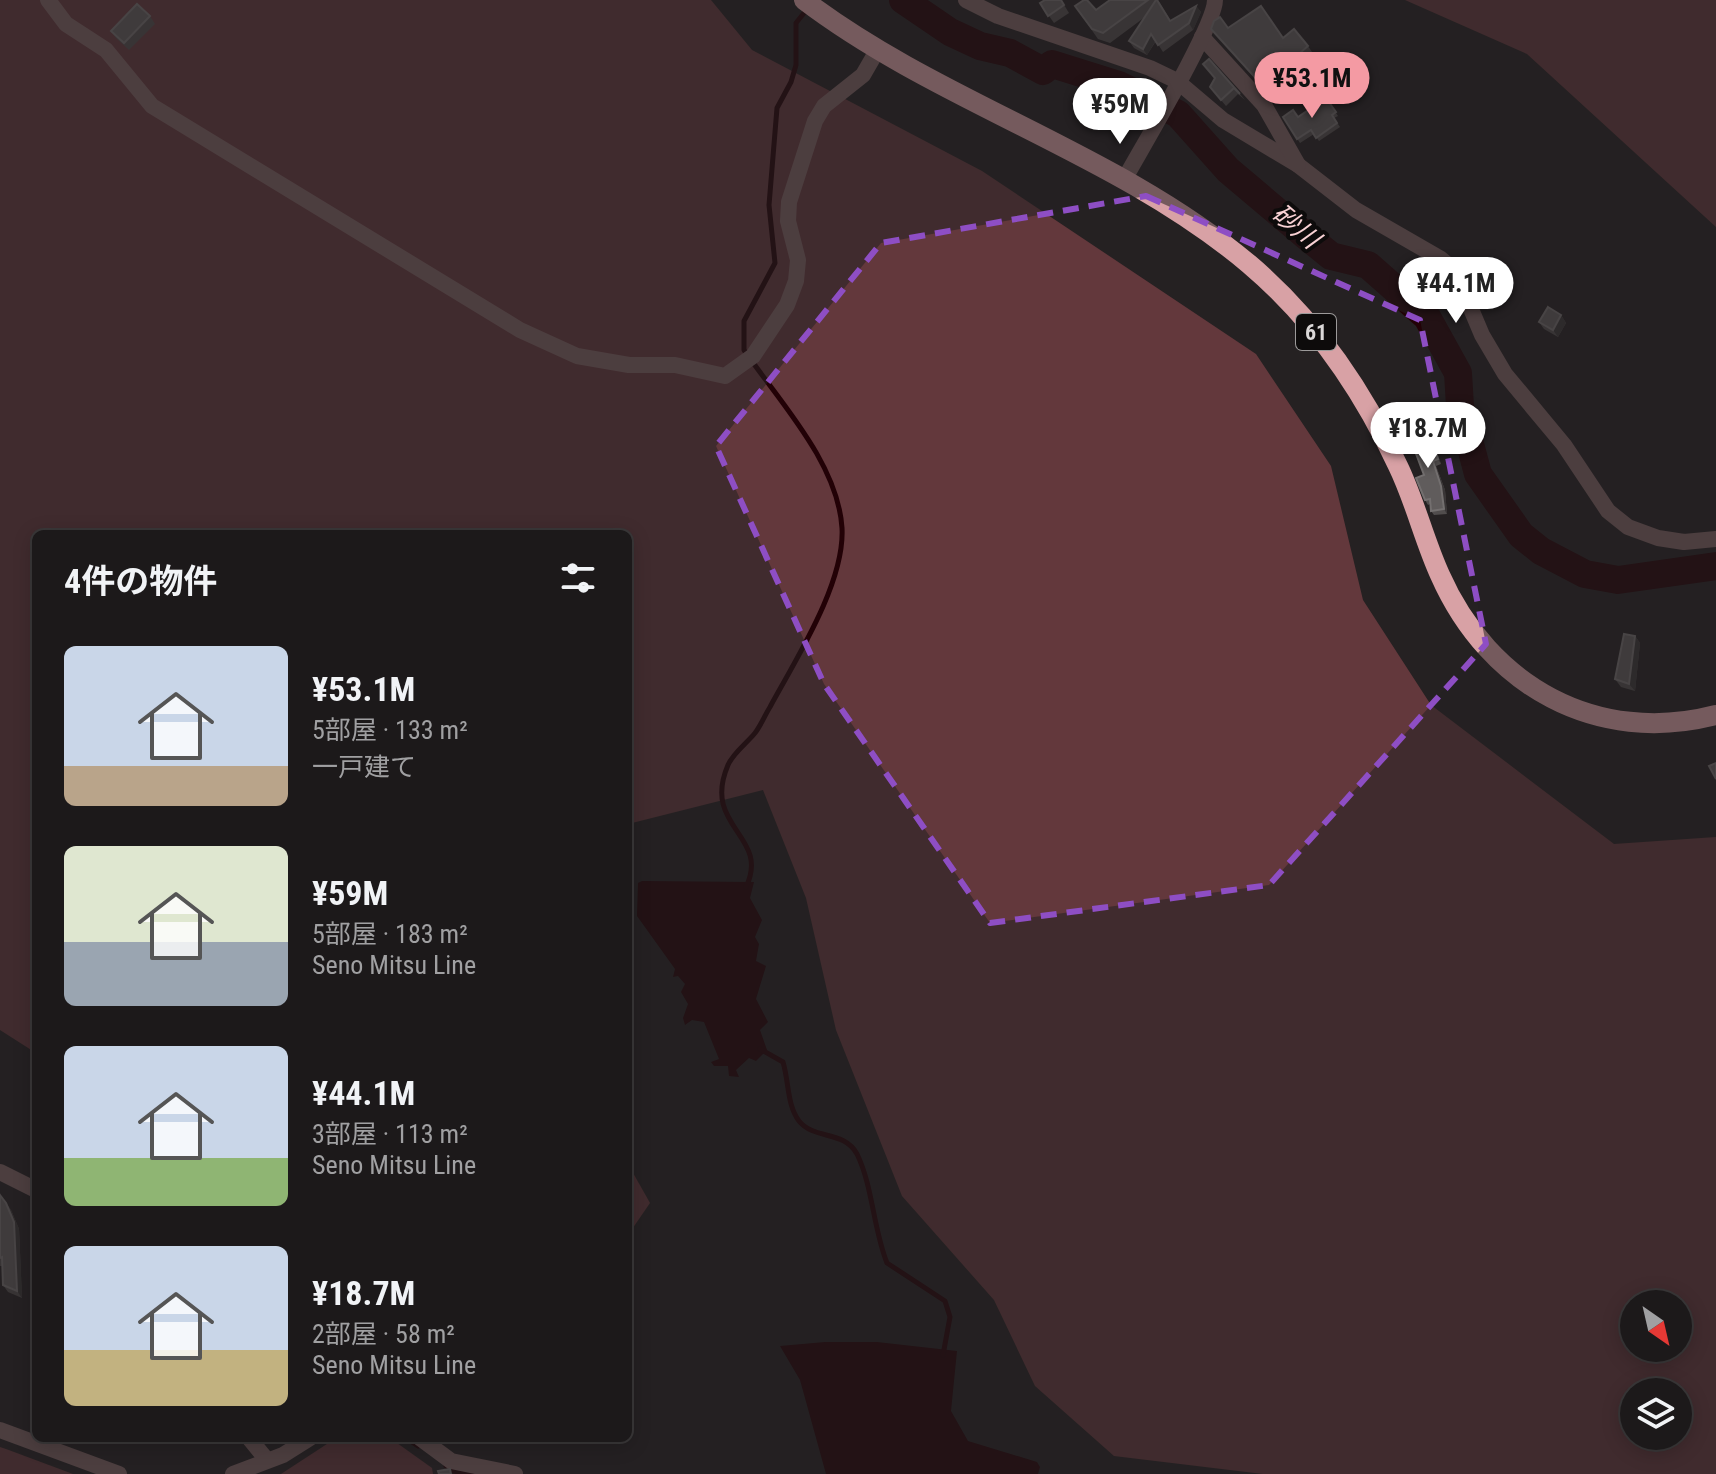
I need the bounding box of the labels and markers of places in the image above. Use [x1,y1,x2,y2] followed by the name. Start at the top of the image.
[1247,52,1377,120] pin: ¥53.1M
[1073,78,1167,146] pin: ¥59M
[1391,257,1521,325] pin: ¥44.1M
[1363,402,1493,470] pin: ¥18.7M

